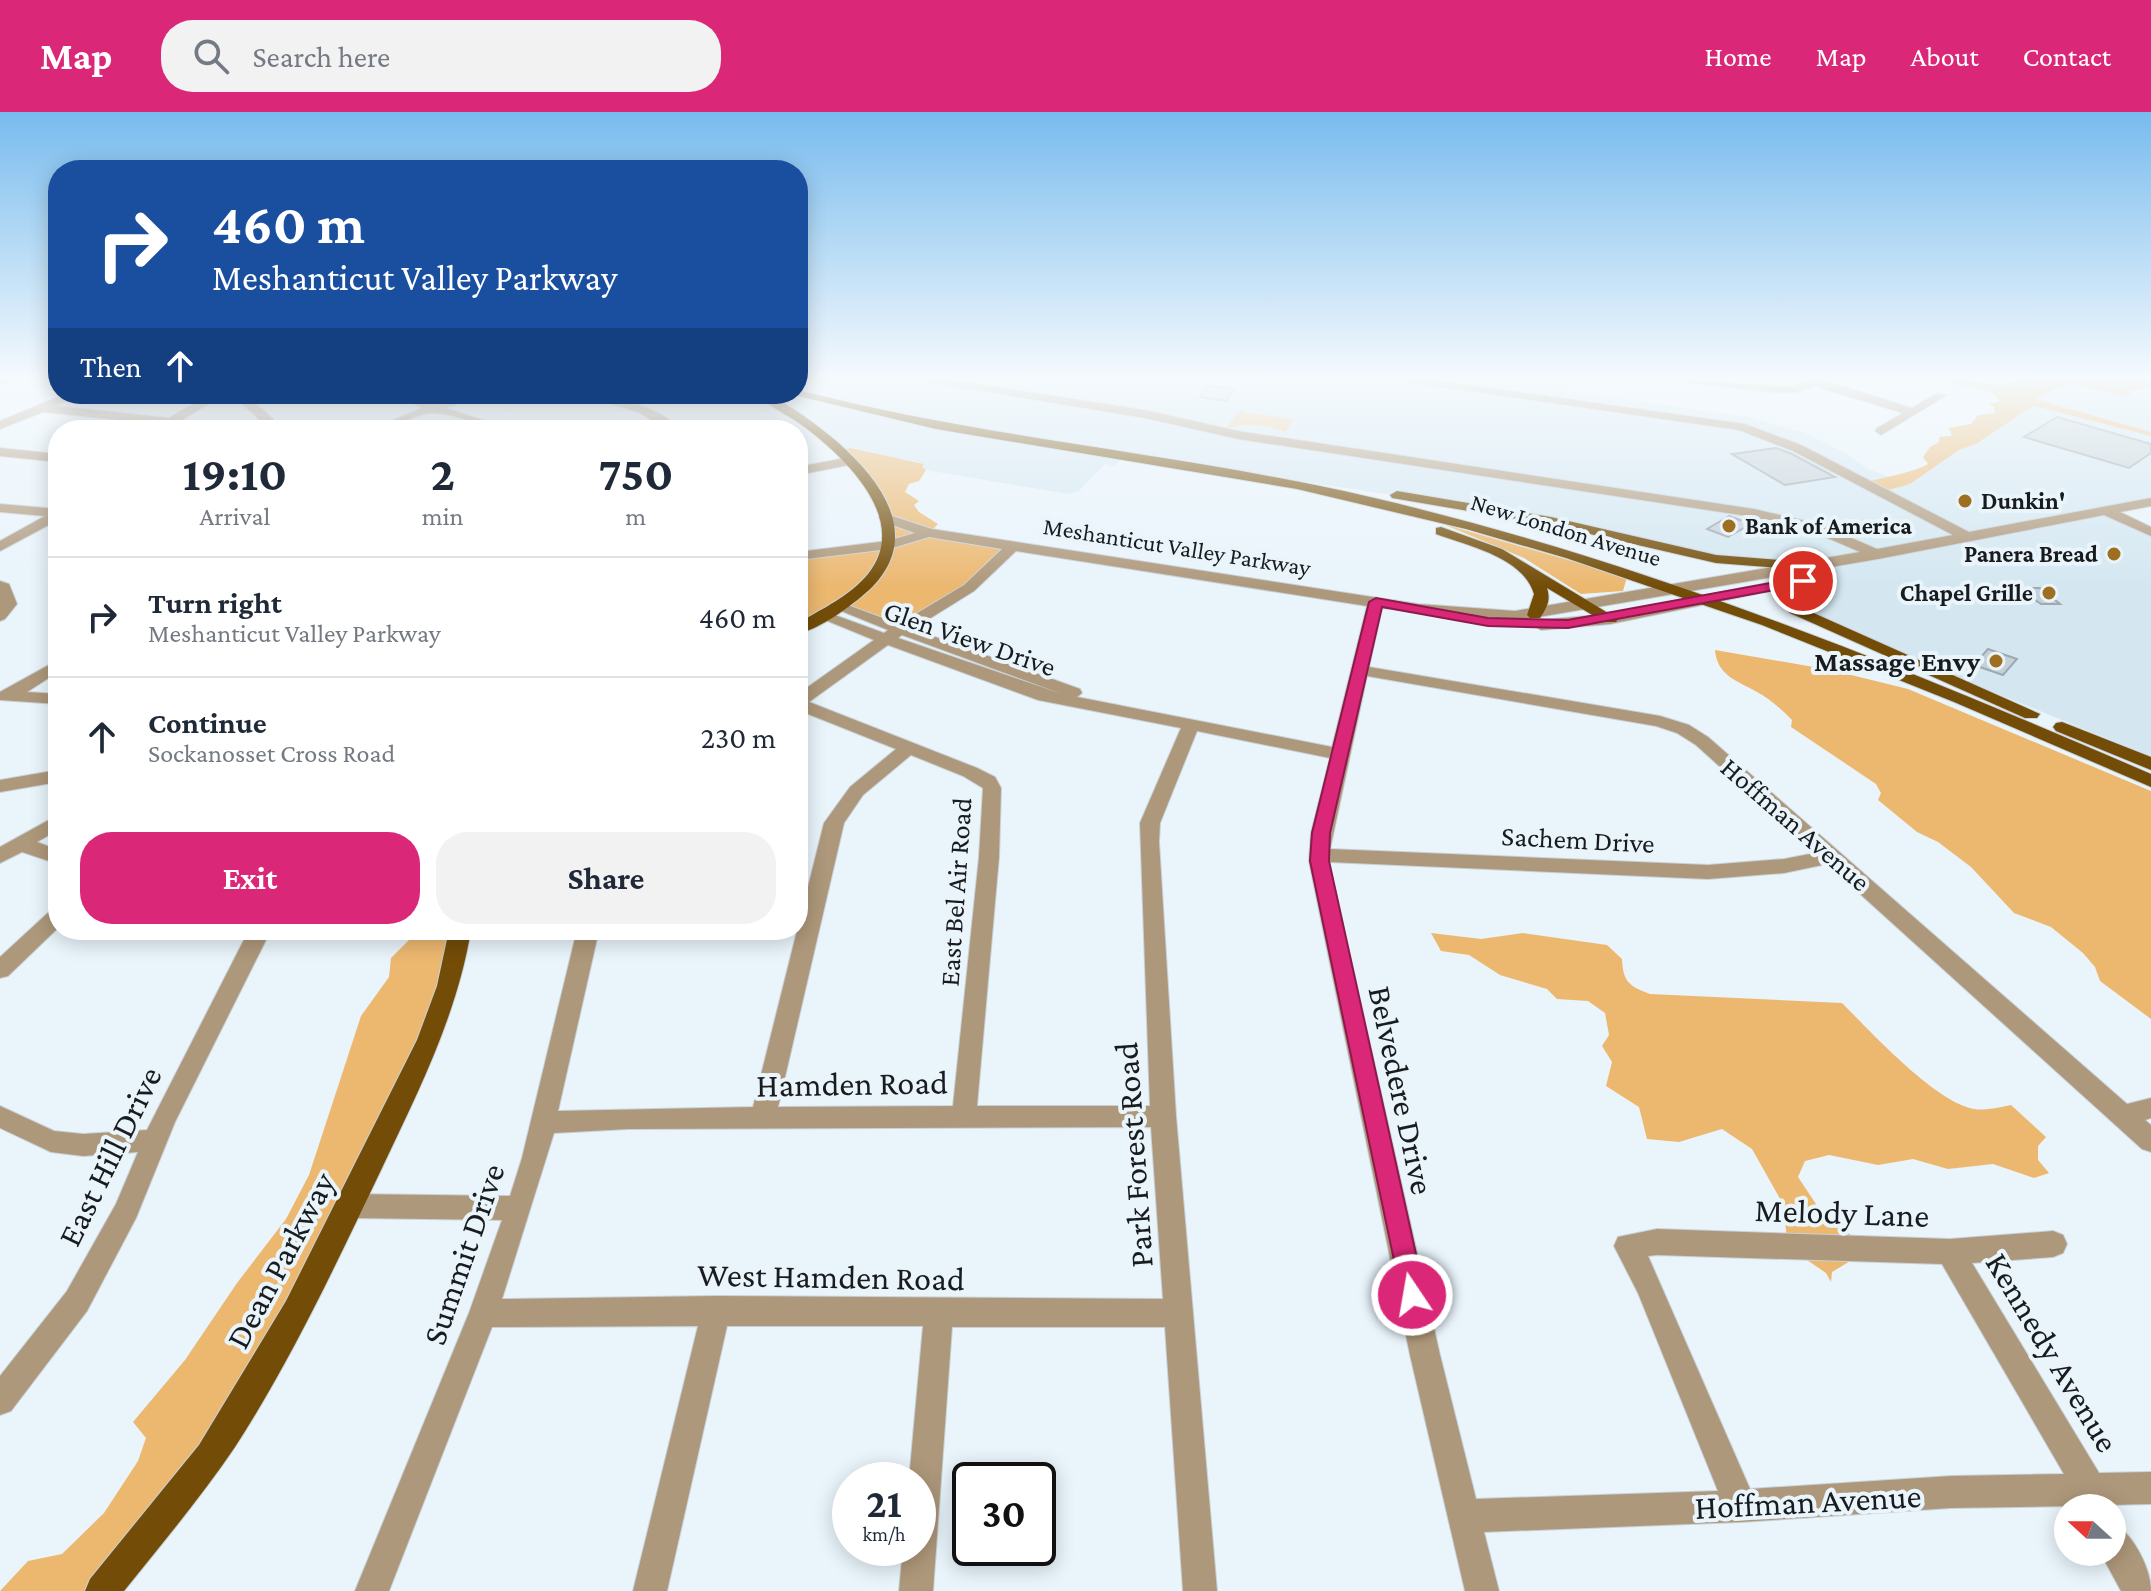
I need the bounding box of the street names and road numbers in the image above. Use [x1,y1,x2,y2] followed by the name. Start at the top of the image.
[1468,488,1665,571] street label: New London Avenue
[1041,512,1314,581] street label: Meshanticut Valley Parkway
[880,595,1060,682] street label: Glen View Drive
[1715,751,1876,897] street label: Hoffman Avenue
[933,796,978,987] street label: East Bel Air Road
[1500,820,1655,859] street label: Sachem Drive
[1361,982,1442,1198] street label: Belvedere Drive
[1107,1041,1160,1269] street label: Park Forest Road
[50,1061,169,1252] street label: East Hill Drive
[756,1063,948,1104] street label: Hamden Road
[415,1159,512,1350] street label: Summit Drive
[219,1166,343,1355] street label: Dean Parkway
[1754,1191,1930,1235] street label: Melody Lane
[1978,1246,2127,1459] street label: Kennedy Avenue
[697,1256,965,1297] street label: West Hamden Road
[1694,1477,1922,1526] street label: Hoffman Avenue

